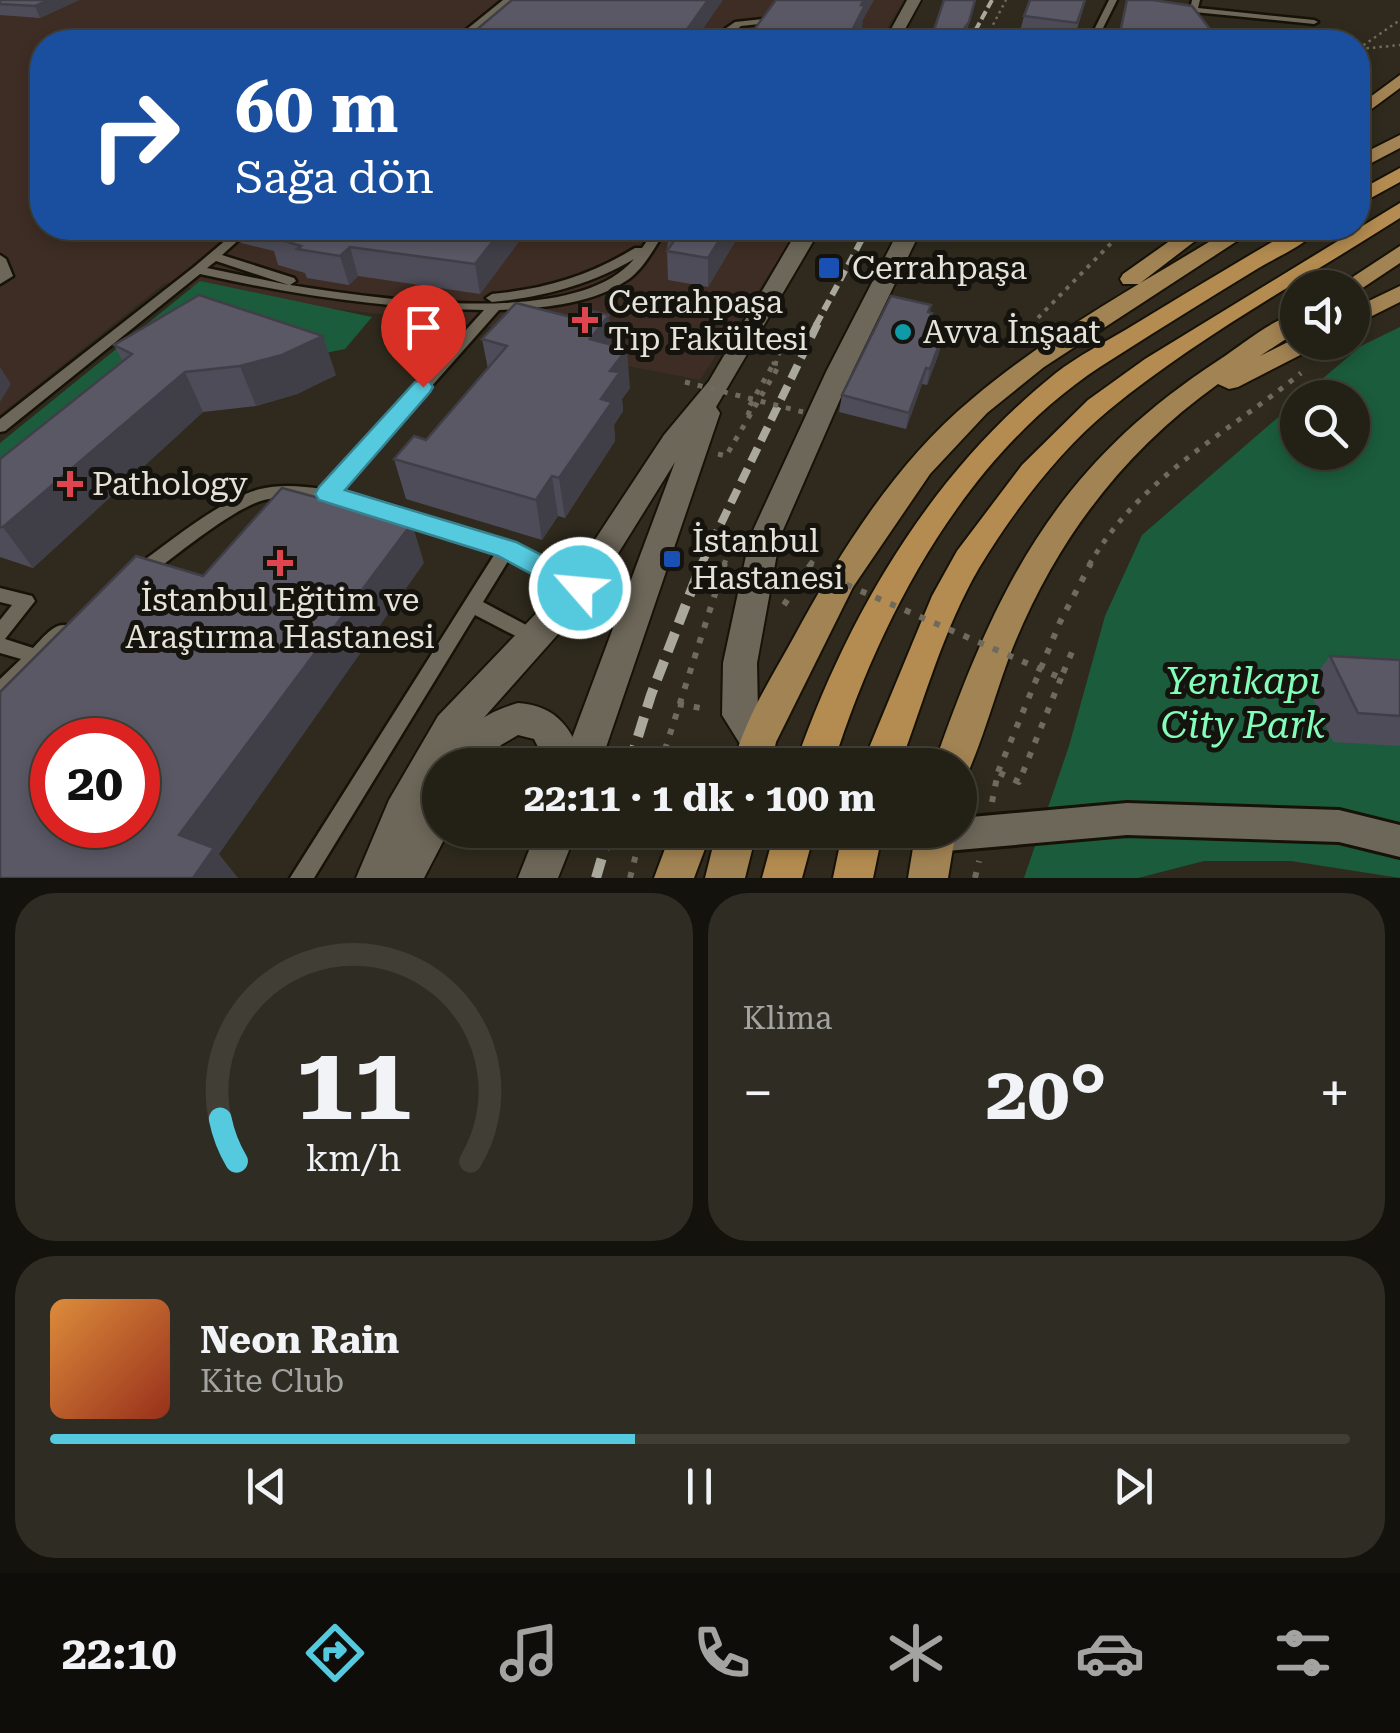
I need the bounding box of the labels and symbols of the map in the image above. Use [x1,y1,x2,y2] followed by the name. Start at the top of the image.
[852,249,1027,287] place label: Cerrahpaşa
[816,255,842,281] marker: Cerrahpaşa
[608,283,808,358] place label: Cerrahpaşa Tıp Fakültesi
[381,285,466,388] pin
[572,307,598,333] marker: Cerrahpaşa Tıp Fakültesi
[923,313,1101,351] place label: Avva İnşaat
[892,321,914,343] marker: Avva İnşaat
[92,465,248,503] place label: Pathology
[57,471,83,497] marker: Pathology
[692,522,844,597] place label: İstanbul Hastanesi
[528,536,632,640] position arrow
[661,548,683,570] marker: İstanbul Hastanesi
[267,550,293,576] marker: İstanbul Eğitim ve Araştırma Hastanesi
[125,581,435,656] place label: İstanbul Eğitim ve Araştırma Hastanesi
[1161,659,1326,748] park label: Yenikapı City Park
[30,718,160,848] speed limit sign: 20

